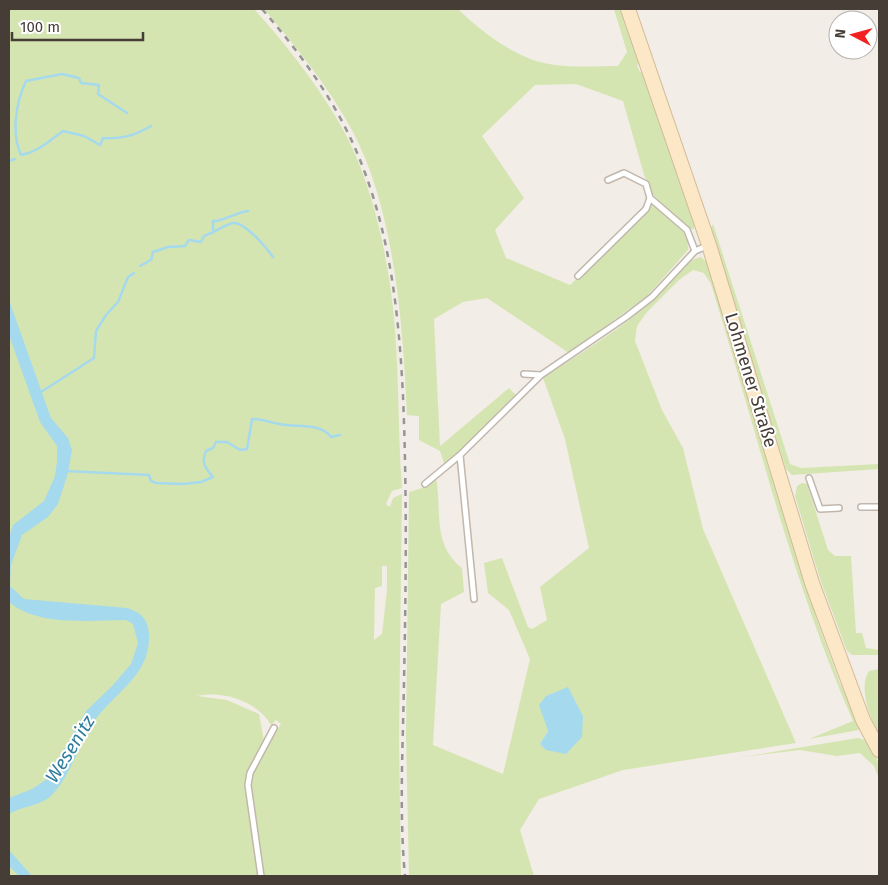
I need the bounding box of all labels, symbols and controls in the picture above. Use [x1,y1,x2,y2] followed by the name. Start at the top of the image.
[12,10,144,42] scale bar
[828,10,878,60] north arrow
[20,18,60,36] text: 100 m
[832,28,850,39] text: N
[720,310,782,450] street label: Lohmener Straße
[40,710,100,787] water label: Wesenitz

